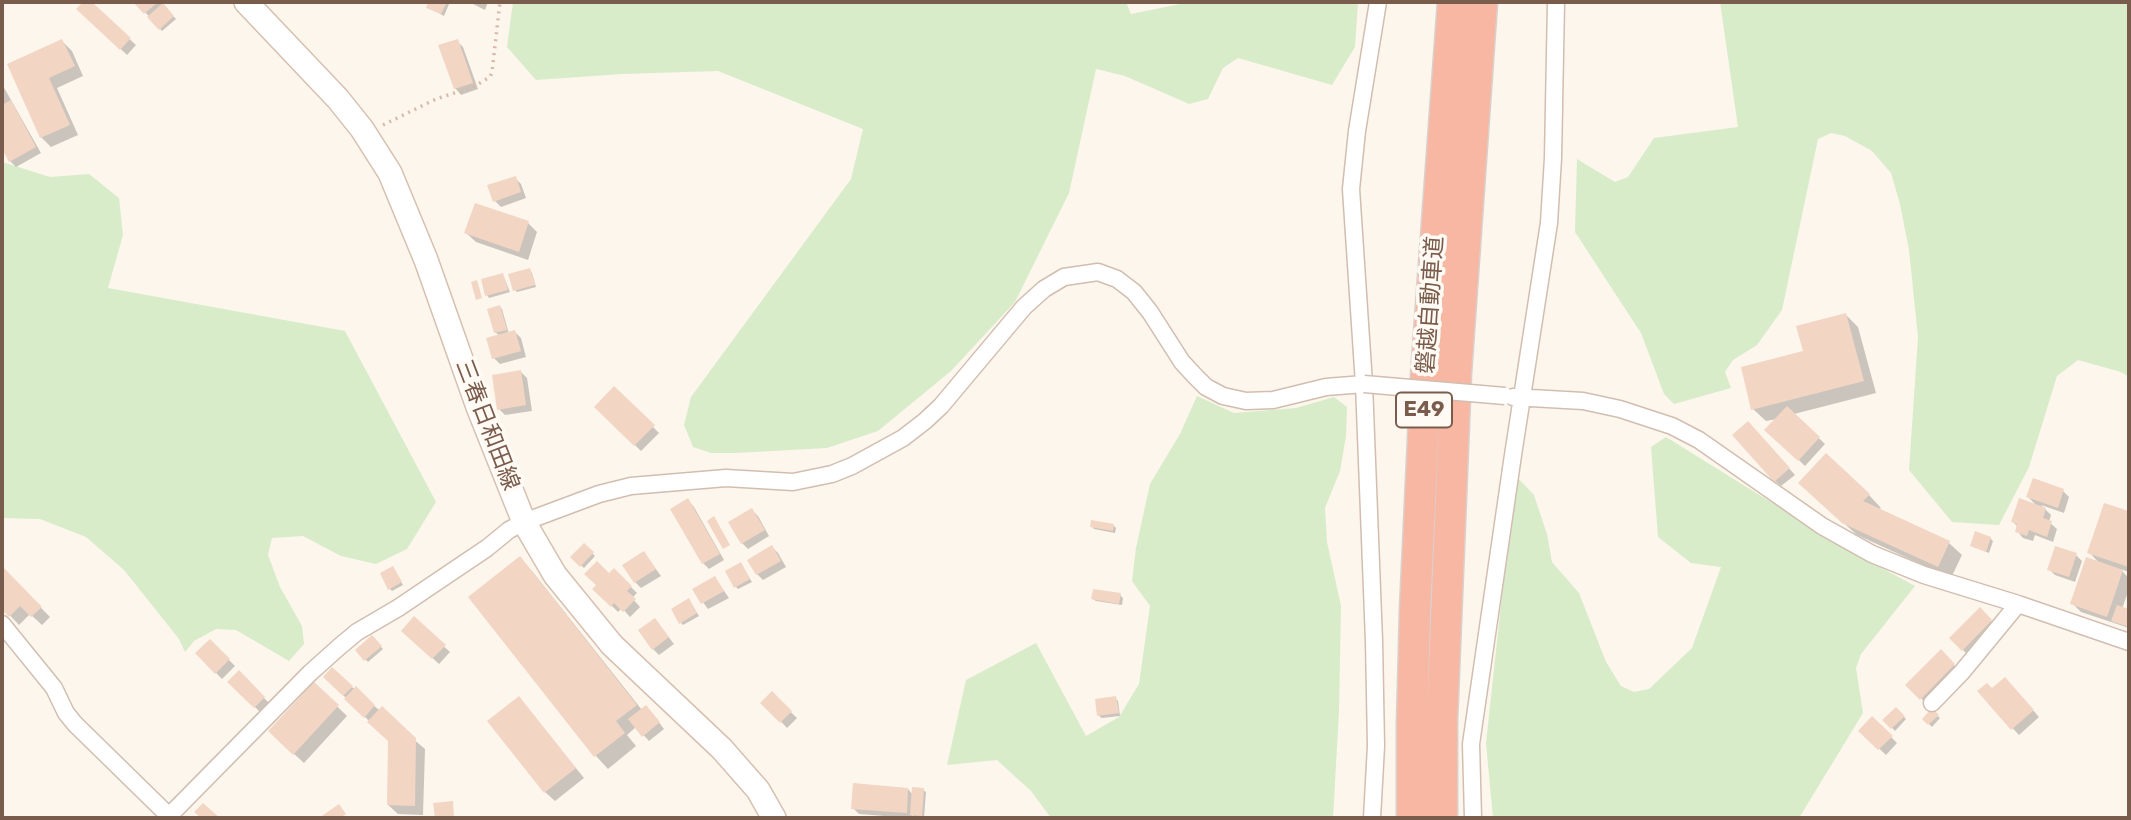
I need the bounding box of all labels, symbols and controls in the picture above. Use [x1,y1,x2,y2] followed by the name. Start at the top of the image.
[1412,235,1450,375] street label: 磐越自動車道
[449,356,525,494] street label: 三春日和田線
[1396,392,1452,428] road number: E49

